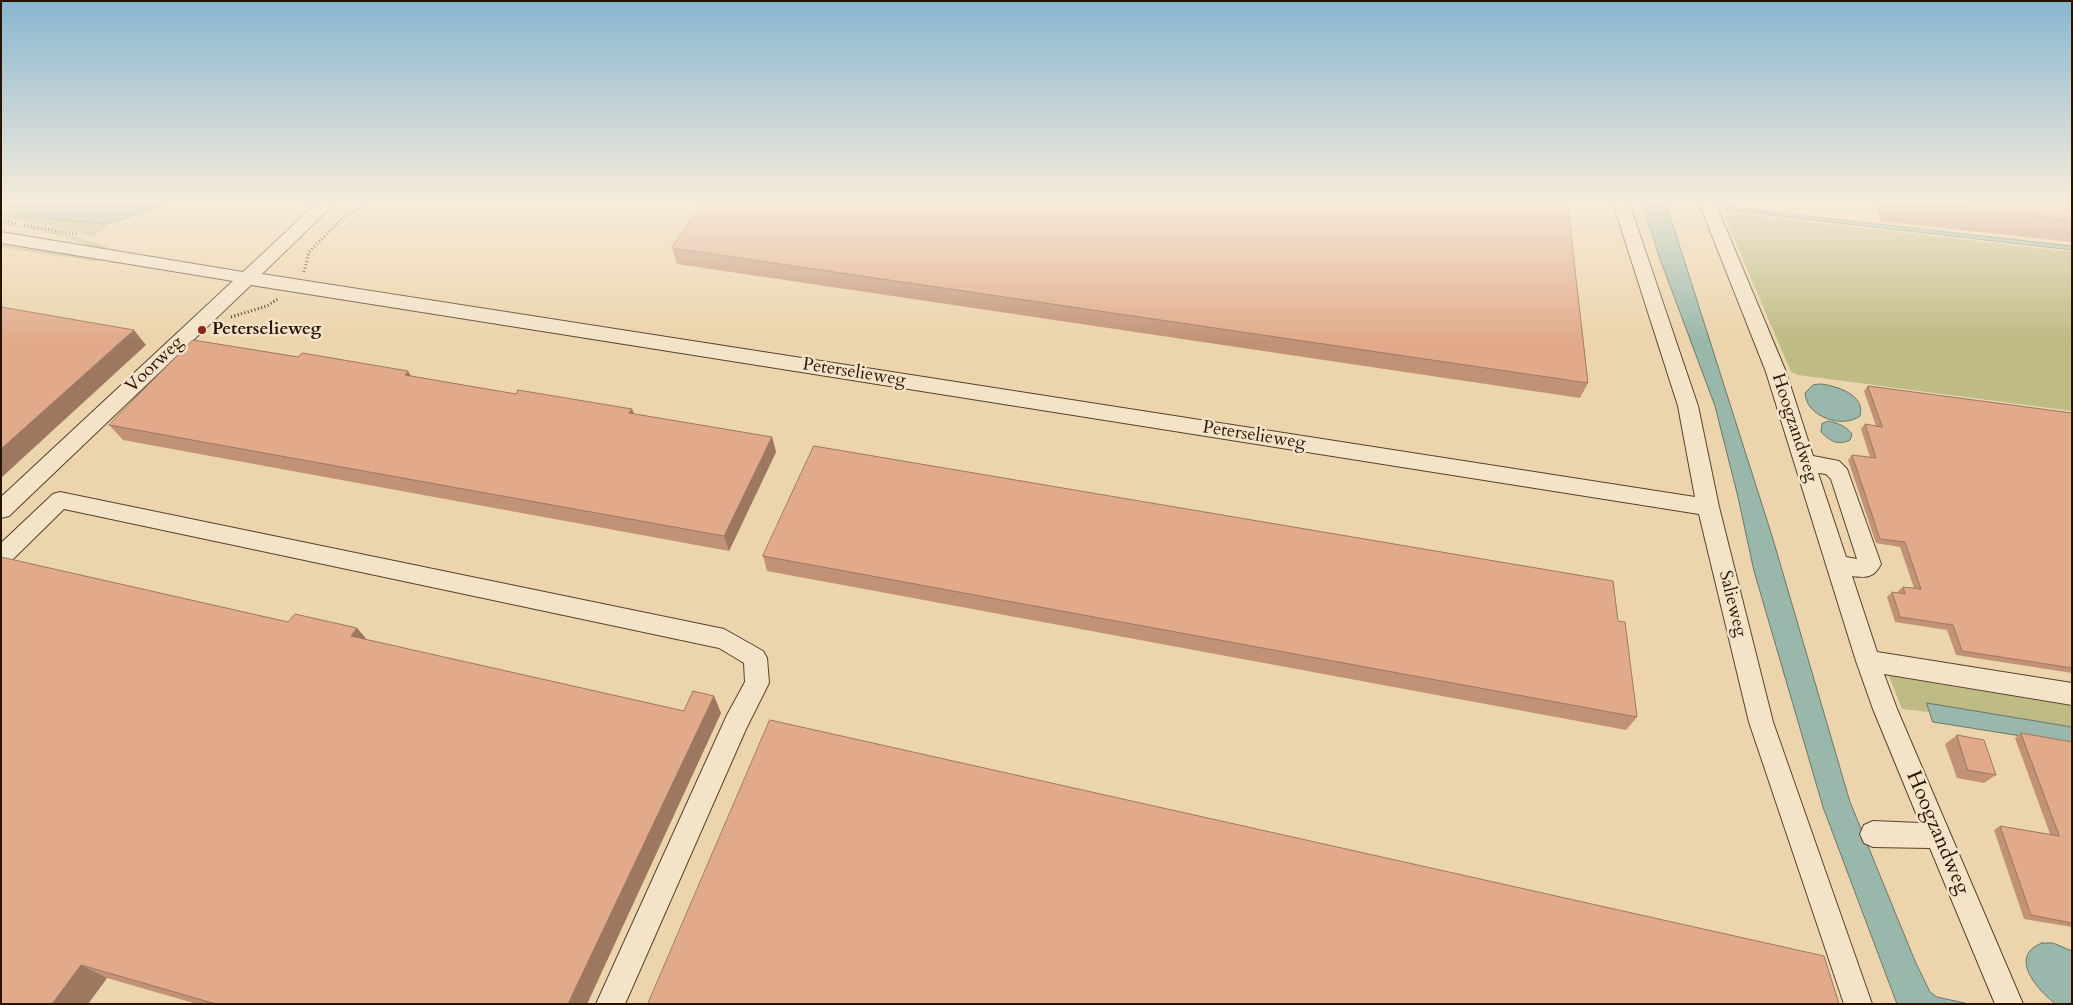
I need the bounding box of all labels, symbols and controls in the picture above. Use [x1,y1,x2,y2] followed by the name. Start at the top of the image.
[212,319,321,341] place label: Peterselieweg
[196,324,208,336] marker: Peterselieweg
[122,332,188,398] street label: Voorweg
[801,354,907,392] street label: Peterselieweg
[1766,371,1822,485] street label: Hoogzandweg
[1201,417,1307,455] street label: Peterselieweg
[1713,569,1751,639] street label: Salieweg
[1900,767,1974,899] street label: Hoogzandweg

